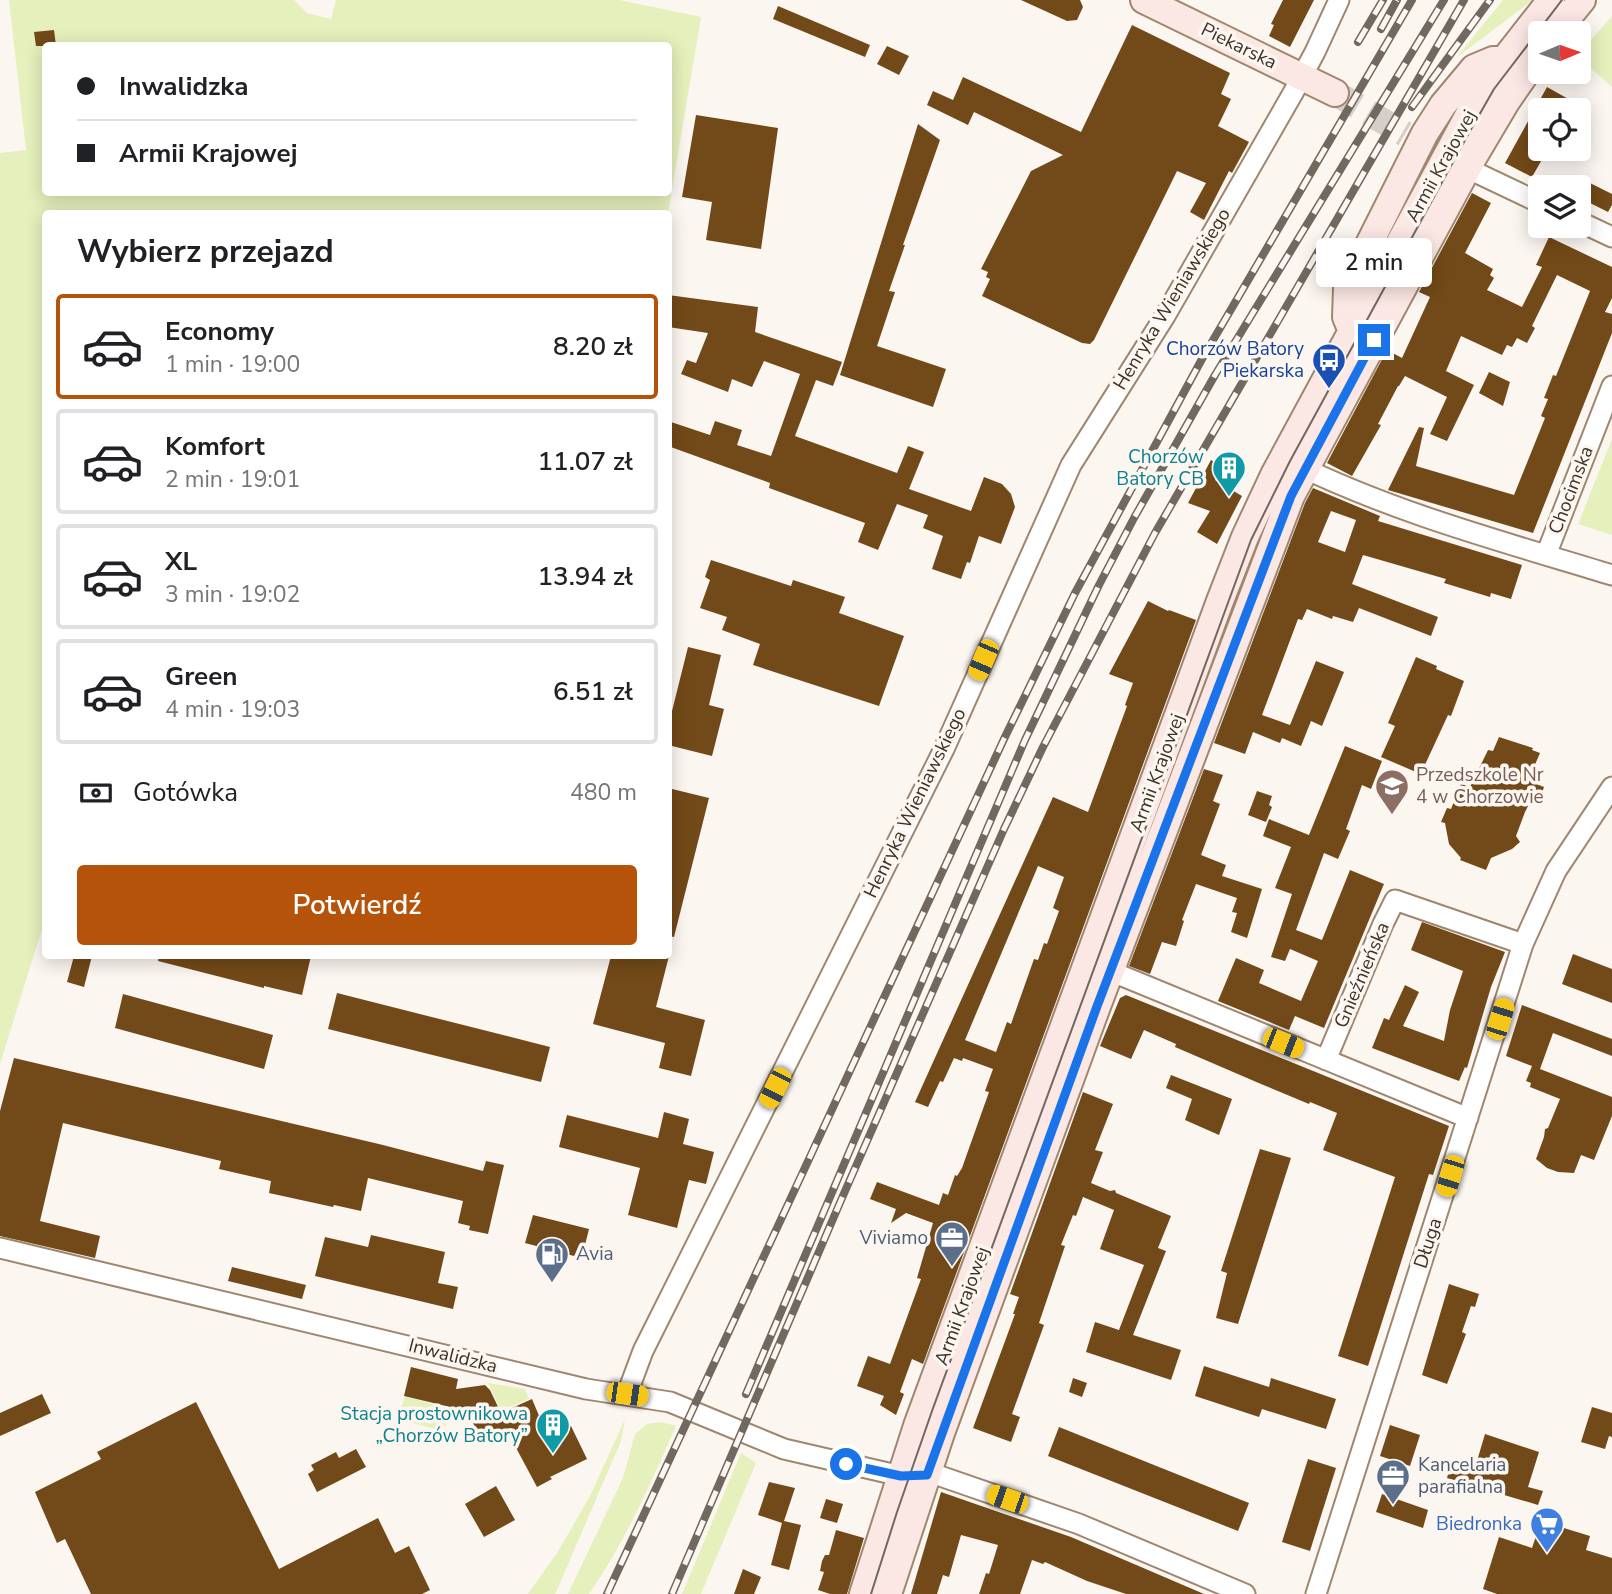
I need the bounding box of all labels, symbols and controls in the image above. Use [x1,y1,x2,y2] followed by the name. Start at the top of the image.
[1197,16,1281,76] street label: Piekarska
[1528,21,1591,84] north arrow
[1528,21,1591,238] map controls
[119,69,248,104] text: Inwalidzka
[1528,98,1591,161] button: locate
[1399,105,1483,227] street label: Armii Krajowej
[119,136,297,171] text: Armii Krajowej
[1528,175,1591,238] button: layers
[1107,203,1237,395] street label: Henryka Wieniawskiego
[77,230,334,273] text: Wybierz przejazd
[1316,238,1432,288] callout: 2 min
[1345,247,1403,278] text: 2 min
[165,314,274,349] text: Economy
[81,315,144,378] icon: car
[1358,324,1390,356] route end
[553,329,633,364] text: 8.20 zł
[1166,336,1304,384] place label: Chorzów Batory Piekarska
[1310,341,1348,390] bus stop icon: Chorzów Batory Piekarska
[165,349,300,380] text: 1 min · 19:00
[165,429,265,464] text: Komfort
[81,430,144,493] icon: car
[1542,442,1600,538] street label: Chocimska
[537,444,633,479] text: 11.07 zł
[1116,444,1204,492] place label: Chorzów Batory CB
[1210,449,1248,498] building icon: Chorzów Batory CB
[165,464,300,495] text: 2 min · 19:01
[165,544,197,579] text: XL
[81,545,144,608] icon: car
[537,559,633,594] text: 13.94 zł
[165,579,300,610] text: 3 min · 19:02
[966,637,1001,683] car
[165,659,238,694] text: Green
[81,660,144,723] icon: car
[553,674,633,709] text: 6.51 zł
[165,694,300,725] text: 4 min · 19:03
[858,704,972,902] street label: Henryka Wieniawskiego
[1123,710,1191,836] street label: Armii Krajowej
[1416,762,1544,810] place label: Przedszkole Nr 4 w Chorzowie
[1373,767,1411,816] school or university icon: Przedszkole Nr 4 w Chorzowie
[77,774,115,812] icon: cash
[133,775,238,810] text: Gotówka
[570,777,637,808] text: 480 m
[77,865,637,945] button: Potwierdź
[1328,918,1396,1032] street label: Gnieźnieńska
[1484,996,1517,1042] car
[1260,1025,1307,1061] car
[757,1065,794,1111] car
[1434,1153,1467,1199] car
[1408,1214,1448,1272] street label: Długa
[933,1219,971,1268] office icon: Viviamo
[858,1225,928,1251] place label: Viviamo
[533,1235,571,1284] fuel station icon: Avia
[576,1241,614,1267] place label: Avia
[928,1243,996,1369] street label: Armii Krajowej
[406,1332,500,1380] street label: Inwalidzka
[605,1381,650,1407] car
[340,1401,528,1449] place label: Stacja prostownikowa „Chorzów Batory”
[534,1406,572,1455] building icon: Stacja prostownikowa „Chorzów Batory”
[830,1448,862,1480] route start
[1418,1452,1506,1500] place label: Kancelaria parafialna
[1374,1457,1412,1506] office icon: Kancelaria parafialna
[984,1482,1031,1516] car
[1528,1505,1566,1554] supermarket icon: Biedronka
[1436,1511,1522,1537] place label: Biedronka

